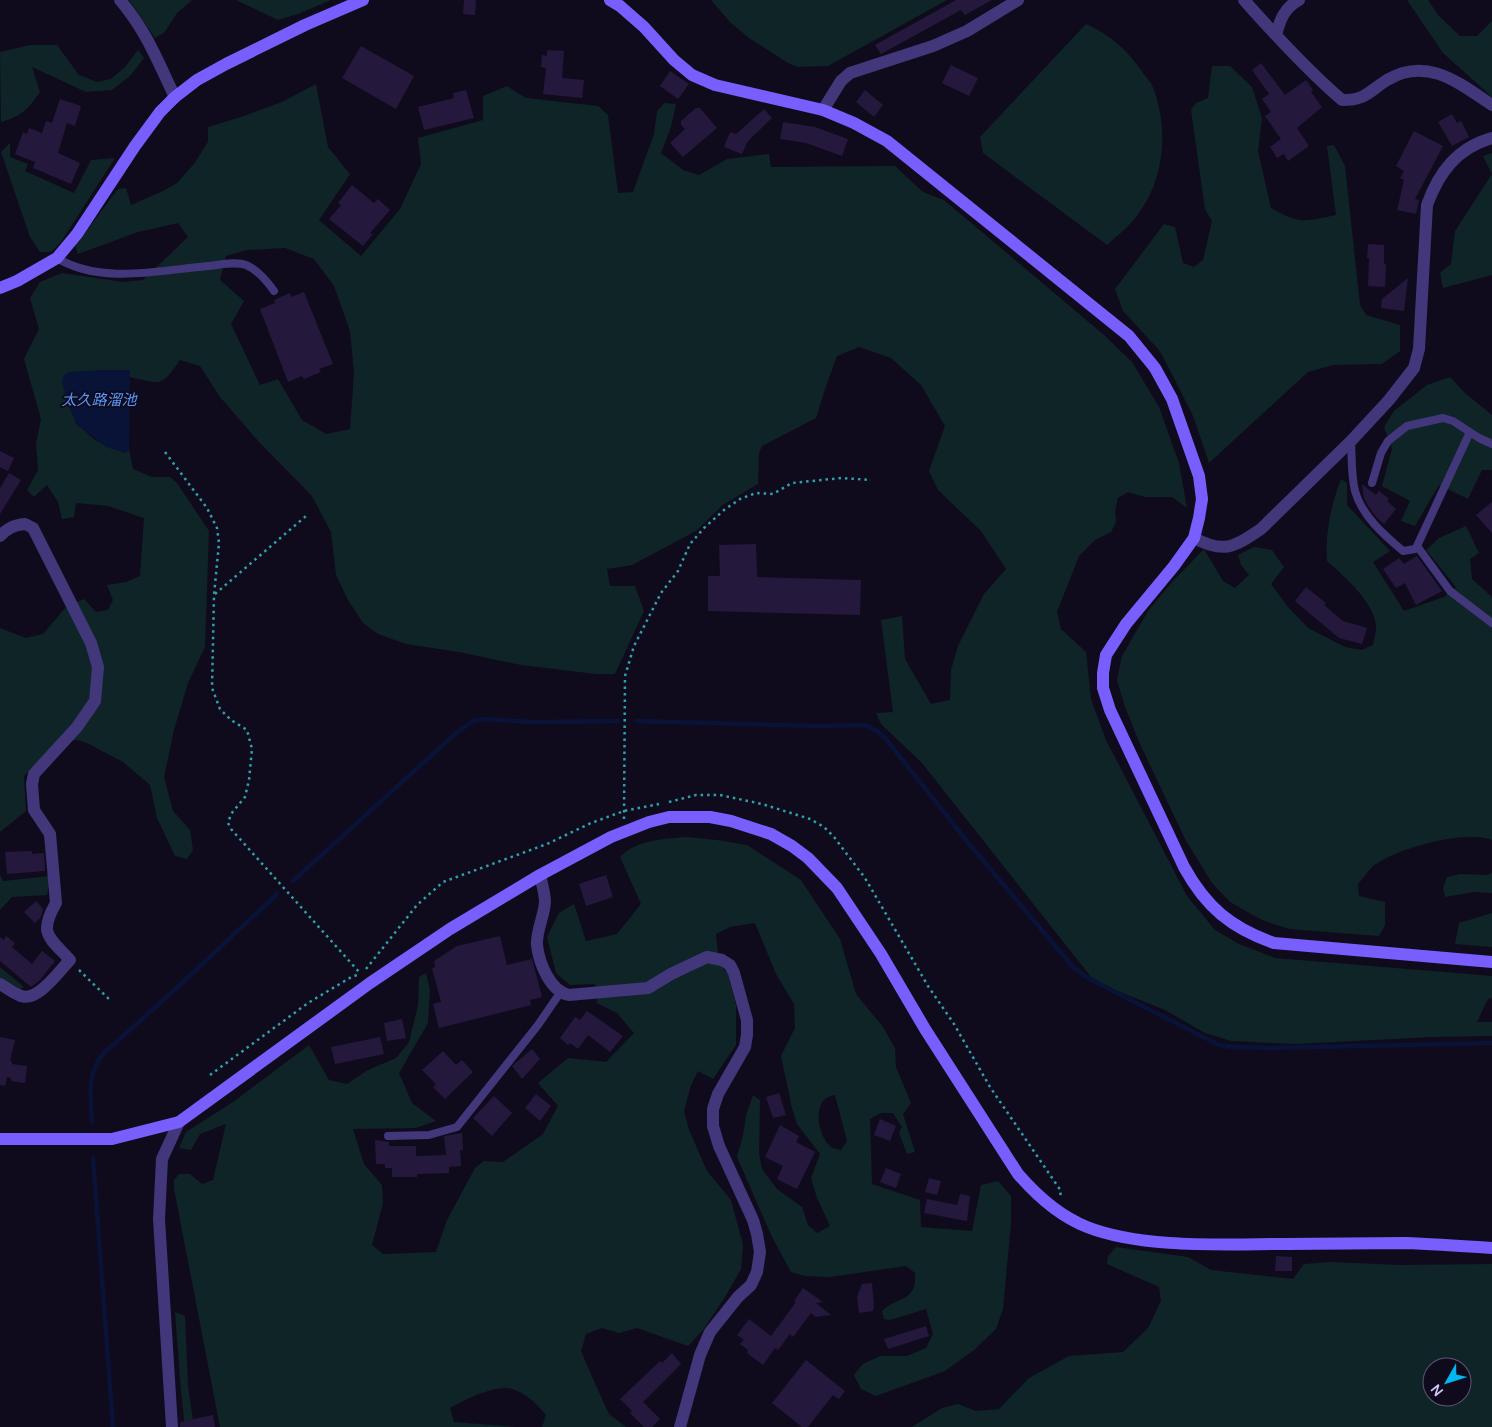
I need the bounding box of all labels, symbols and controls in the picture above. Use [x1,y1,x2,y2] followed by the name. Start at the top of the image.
[61,389,138,410] water label: 太久路溜池
[1422,1357,1472,1407] north arrow
[1426,1381,1447,1400] text: N

